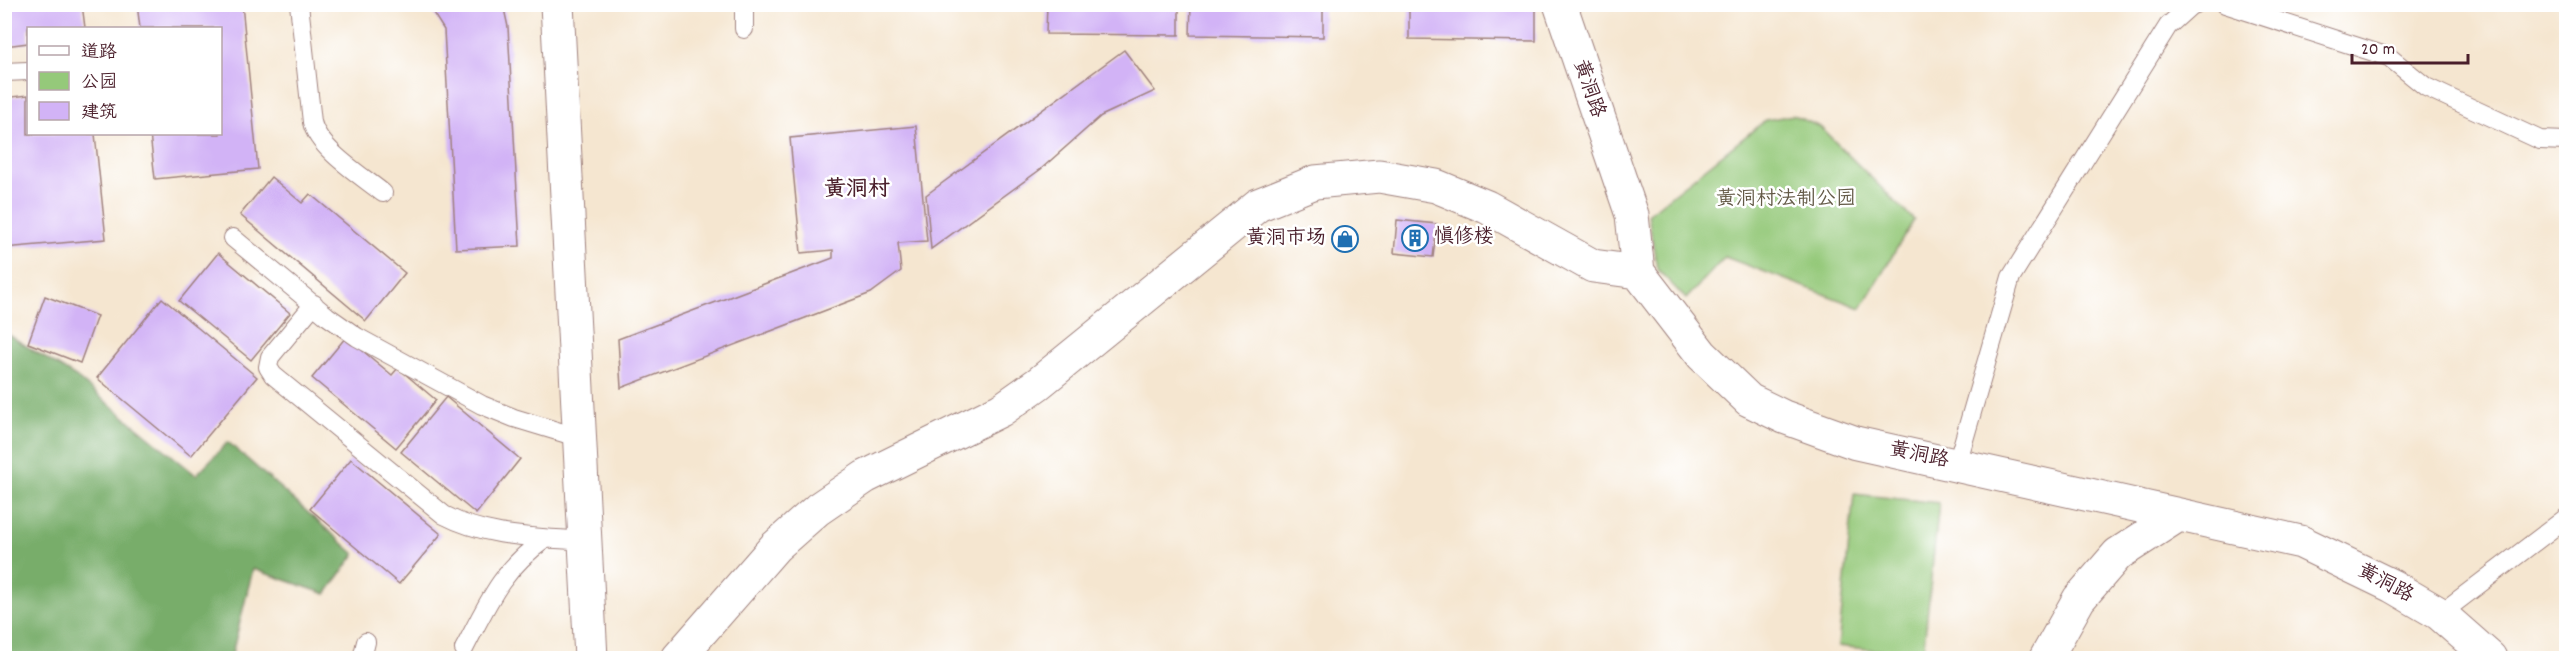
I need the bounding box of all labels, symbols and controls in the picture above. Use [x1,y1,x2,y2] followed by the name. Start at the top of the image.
[27,27,222,135] legend
[2352,27,2468,65] scale bar
[2361,38,2395,63] text: 20 m
[81,41,117,66] text: 道路
[1565,56,1611,123] street label: 黄洞路
[81,71,117,96] text: 公园
[81,101,117,126] text: 建筑
[824,175,890,206] district label: 黄洞村
[1716,186,1856,214] park label: 黄洞村法制公园
[1400,223,1430,253] building icon: 慎修楼
[1330,224,1360,254] shop icon: 黄洞市场
[1434,224,1494,252] place label: 慎修楼
[1246,225,1326,253] place label: 黄洞市场
[1887,436,1952,476] street label: 黄洞路
[2352,558,2419,611] street label: 黄洞路

